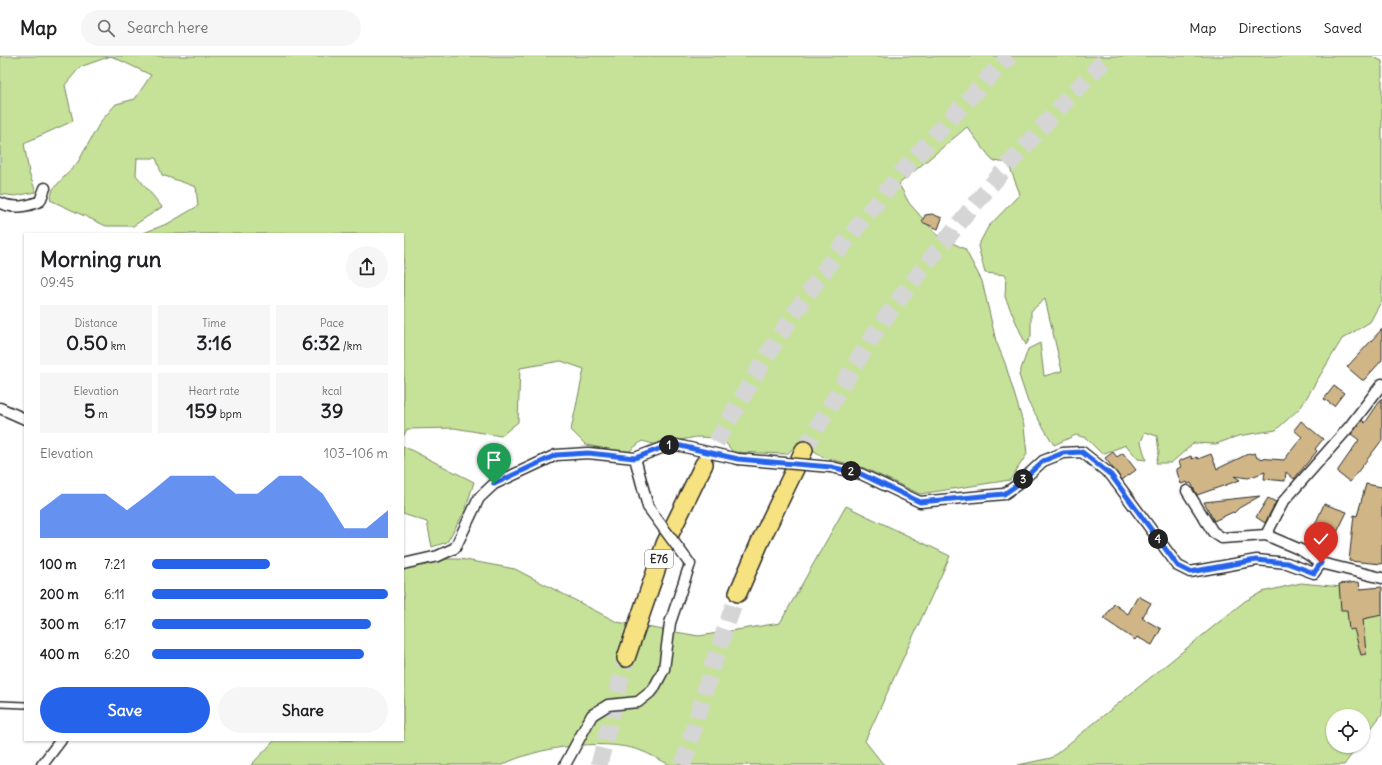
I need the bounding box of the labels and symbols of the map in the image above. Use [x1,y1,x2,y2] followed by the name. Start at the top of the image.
[659,435,679,455] pin: 1
[477,443,511,484] pin
[841,461,861,481] pin: 2
[1013,469,1033,489] pin: 3
[1304,522,1338,563] pin
[1148,529,1168,549] pin: 4
[645,550,673,568] road number: E76

